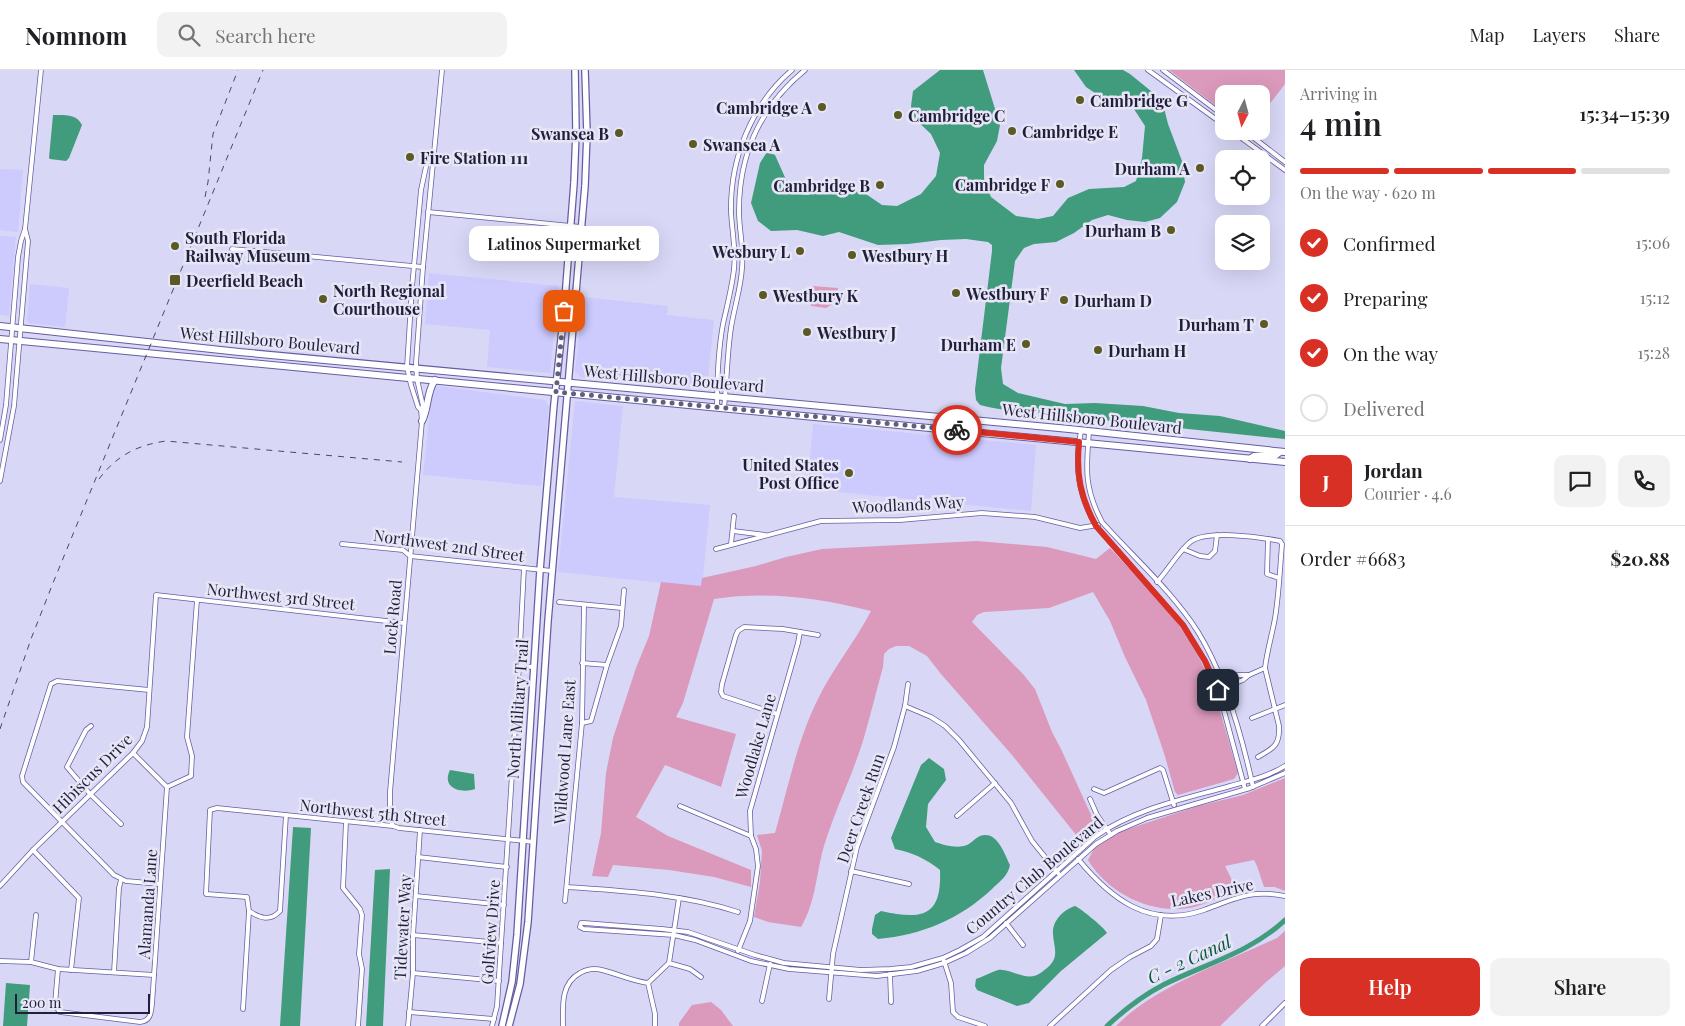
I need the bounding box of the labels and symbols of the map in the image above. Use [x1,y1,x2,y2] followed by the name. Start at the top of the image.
[1215,85,1270,140] north arrow
[1090,90,1188,111] place label: Cambridge G
[1074,94,1086,106] marker: Cambridge G
[716,97,812,118] place label: Cambridge A
[816,101,828,113] marker: Cambridge A
[908,105,1005,126] place label: Cambridge C
[892,109,904,121] marker: Cambridge C
[1022,121,1118,142] place label: Cambridge E
[531,123,609,144] place label: Swansea B
[1006,125,1018,137] marker: Cambridge E
[613,127,625,139] marker: Swansea B
[703,134,781,155] place label: Swansea A
[687,138,699,150] marker: Swansea A
[420,147,528,168] place label: Fire Station 111
[404,151,416,163] marker: Fire Station 111
[1115,158,1190,179] place label: Durham A
[1194,162,1206,174] marker: Durham A
[955,174,1051,195] place label: Cambridge F
[773,175,870,196] place label: Cambridge B
[1054,178,1066,190] marker: Cambridge F
[874,179,886,191] marker: Cambridge B
[1085,220,1161,241] place label: Durham B
[1165,224,1177,236] marker: Durham B
[469,226,659,261] callout: Latinos Supermarket
[185,227,311,266] place label: South Florida Railway Museum
[169,240,181,252] marker: South Florida Railway Museum
[711,241,790,262] place label: Wesbury L
[794,245,806,257] marker: Wesbury L
[861,245,949,266] place label: Westbury H
[846,249,858,261] marker: Westbury H
[186,270,304,291] place label: Deerfield Beach
[168,273,182,287] marker: Deerfield Beach
[333,280,445,319] place label: North Regional Courthouse
[965,283,1050,304] place label: Westbury F
[772,285,859,306] place label: Westbury K
[950,287,962,299] marker: Westbury F
[757,289,769,301] marker: Westbury K
[543,290,585,332] pin
[1074,290,1152,311] place label: Durham D
[317,293,329,305] marker: North Regional Courthouse
[1058,294,1070,306] marker: Durham D
[1178,314,1254,335] place label: Durham T
[1258,318,1270,330] marker: Durham T
[178,322,361,358] street label: West Hillsboro Boulevard
[816,322,897,343] place label: Westbury J
[801,326,813,338] marker: Westbury J
[940,334,1016,355] place label: Durham E
[1020,338,1032,350] marker: Durham E
[1108,340,1186,361] place label: Durham H
[1092,344,1104,356] marker: Durham H
[582,360,765,396] street label: West Hillsboro Boulevard
[1000,398,1183,438] street label: West Hillsboro Boulevard
[932,405,982,455] courier
[742,454,839,493] place label: United States Post Office
[843,467,855,479] marker: United States Post Office
[851,491,964,517] street label: Woodlands Way
[372,524,526,566] street label: Northwest 2nd Street
[206,578,356,614] street label: Northwest 3rd Street
[378,579,406,655] street label: Lock Road
[502,638,532,780] street label: North Military Trail
[1197,669,1239,711] pin
[548,679,580,826] street label: Wildwood Lane East
[730,691,780,802] street label: Woodlake Lane
[47,728,137,818] street label: Hibiscus Drive
[831,750,889,865] street label: Deer Creek Run
[299,794,448,830] street label: Northwest 5th Street
[961,811,1107,939] street label: Country Club Boulevard
[133,848,161,961] street label: Alamanda Lane
[1169,873,1255,911] street label: Lakes Drive
[389,874,415,980] street label: Tidewater Way
[476,879,504,985] street label: Golfview Drive
[1143,929,1236,989] water label: C - 2 Canal
[15,991,150,1014] scale bar

